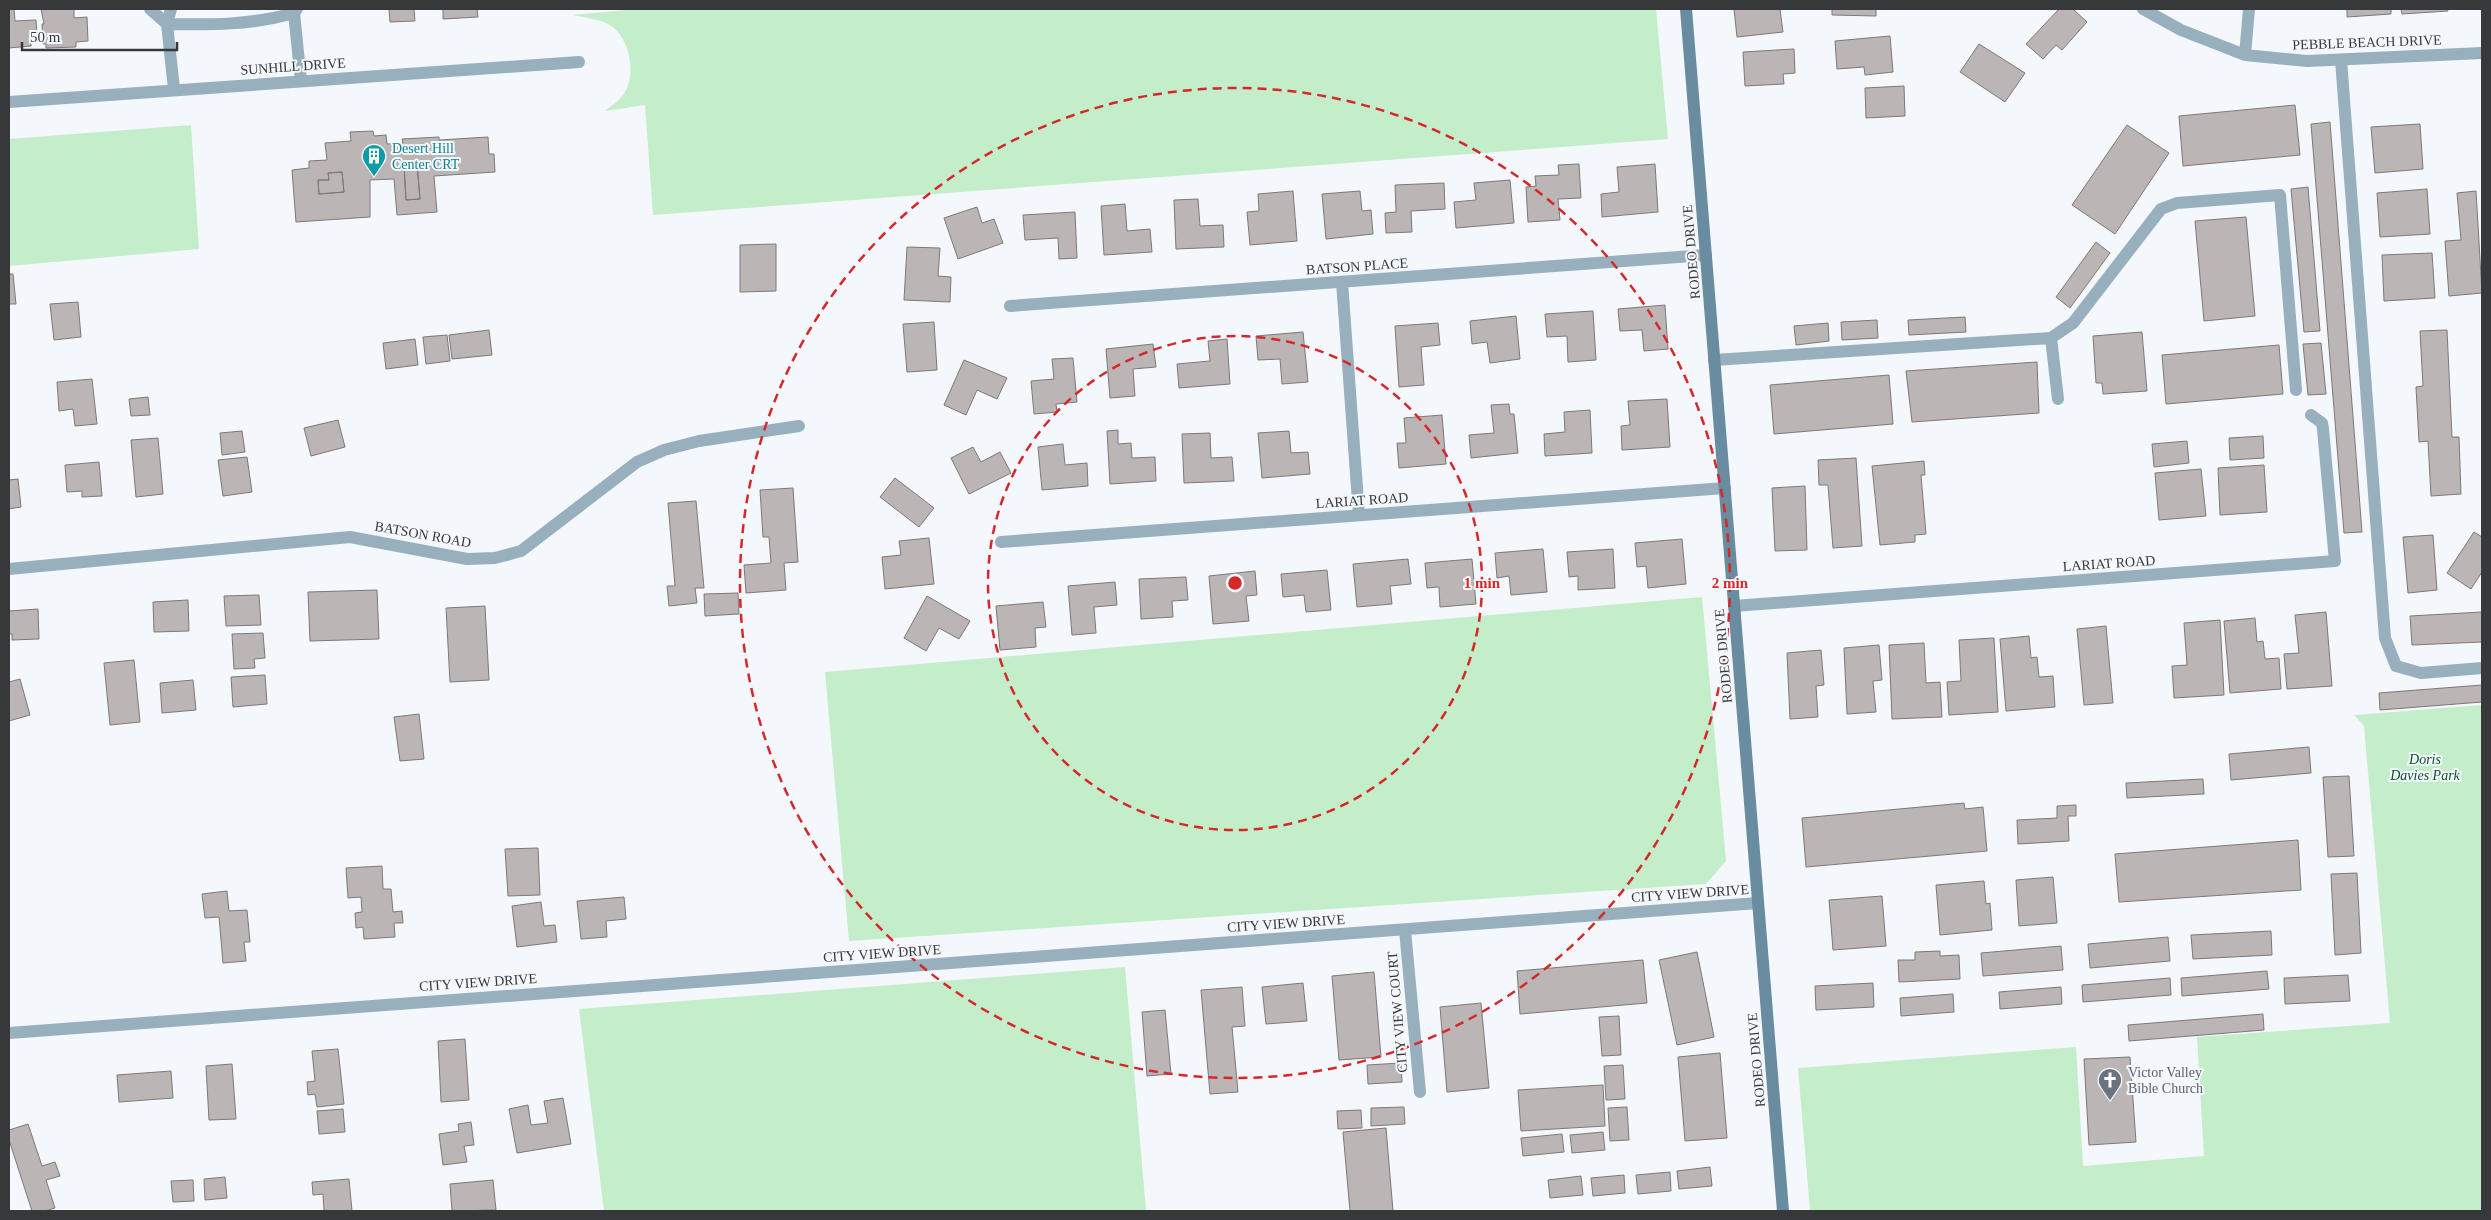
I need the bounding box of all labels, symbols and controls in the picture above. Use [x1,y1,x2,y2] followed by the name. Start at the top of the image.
[22,20,178,52] scale bar
[30,29,61,45] text: 50 m
[2292,32,2442,53] street label: PEBBLE BEACH DRIVE
[240,55,346,78] street label: SUNHILL DRIVE
[392,141,460,172] place label: Desert Hill Center CRT
[361,143,387,177] building icon: Desert Hill Center CRT
[1680,204,1703,300] street label: RODEO DRIVE
[1305,255,1409,278] street label: BATSON PLACE
[1315,490,1409,511] street label: LARIAT ROAD
[374,519,472,550] street label: BATSON ROAD
[2062,553,2156,574] street label: LARIAT ROAD
[1226,574,1244,592] centre of rings
[1464,575,1501,591] text: 1 min
[1712,575,1749,591] text: 2 min
[1712,608,1735,704] street label: RODEO DRIVE
[2389,752,2461,783] park label: Doris Davies Park
[1631,882,1749,905] street label: CITY VIEW DRIVE
[1227,912,1345,935] street label: CITY VIEW DRIVE
[823,942,941,965] street label: CITY VIEW DRIVE
[1385,950,1410,1073] street label: CITY VIEW COURT
[419,971,537,994] street label: CITY VIEW DRIVE
[1745,1012,1768,1108] street label: RODEO DRIVE
[2128,1065,2203,1096] place label: Victor Valley Bible Church
[2097,1067,2123,1101] church icon: Victor Valley Bible Church

